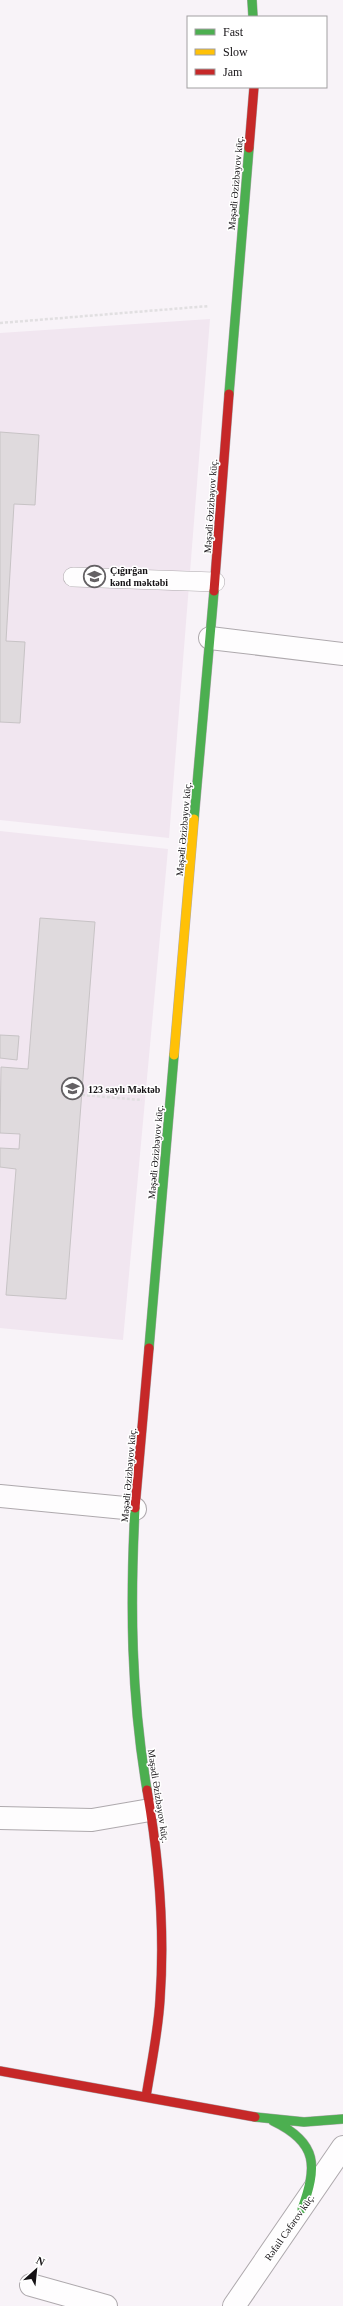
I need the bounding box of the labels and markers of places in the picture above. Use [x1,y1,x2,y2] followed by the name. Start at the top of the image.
[82,563,108,589] school or university icon: Çığırğan kənd məktəbi
[110,565,168,588] place label: Çığırğan kənd məktəbi
[60,1076,86,1102] school or university icon: 123 saylı Məktəb
[88,1084,161,1095] place label: 123 saylı Məktəb

